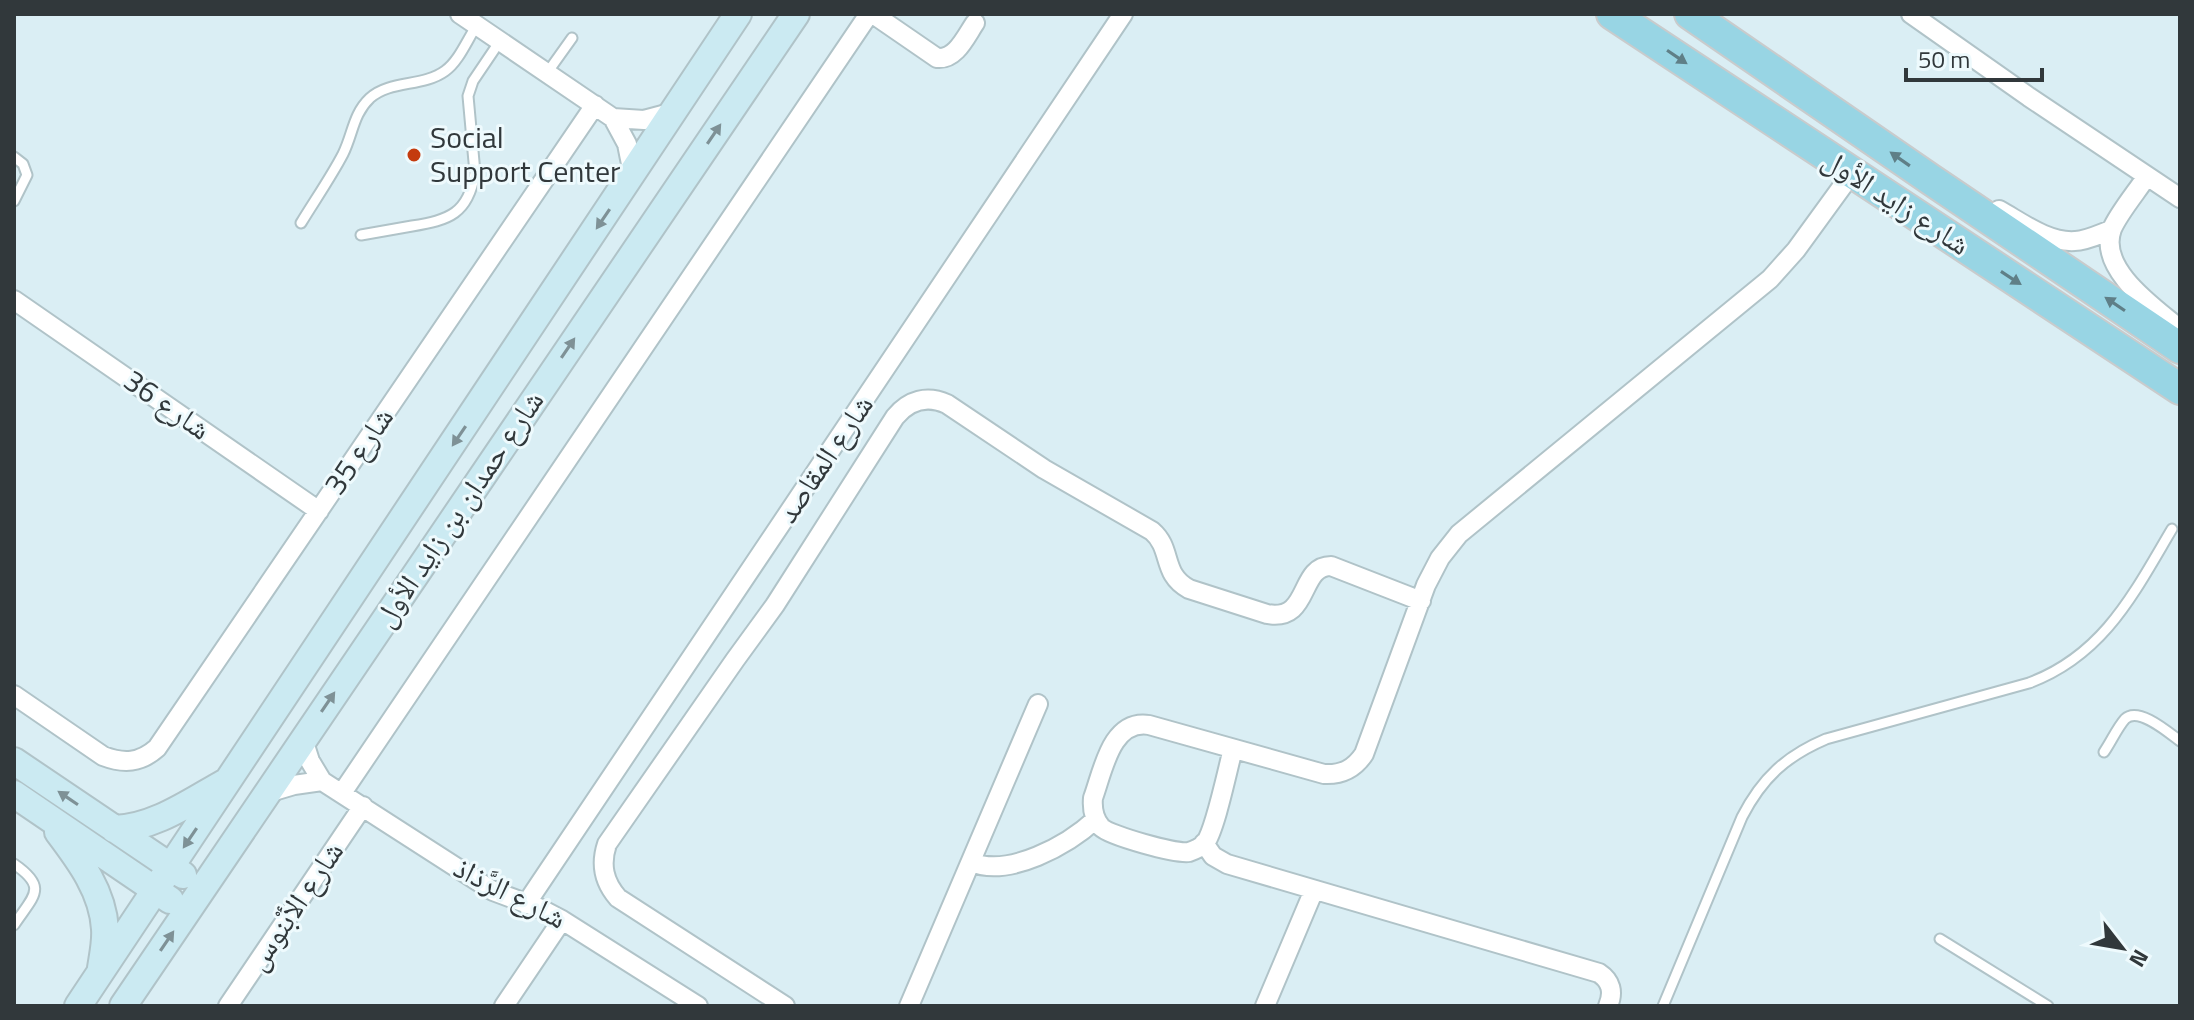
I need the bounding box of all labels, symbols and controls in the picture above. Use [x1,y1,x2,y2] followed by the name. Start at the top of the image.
[1906,32,2042,82] scale bar
[1918,41,1970,77] text: 50 m
[1667,49,1688,64] one-way arrow
[430,114,620,194] place label: Social Support Center
[707,123,722,144] one-way arrow
[1814,136,1980,266] street label: شارع زايد الأول
[405,146,423,164] marker: Social Support Center
[1889,152,1910,167] one-way arrow
[596,209,611,230] one-way arrow
[2000,270,2022,285] one-way arrow
[2105,297,2126,312] one-way arrow
[560,338,575,359] one-way arrow
[115,357,221,451] street label: شارع 36
[362,381,555,636] street label: شارع حمدان بن زايد الأول
[764,385,884,532] street label: شارع المقاصد
[312,397,404,504] street label: شارع 35
[452,425,467,446] one-way arrow
[320,692,335,713] one-way arrow
[57,791,79,806] one-way arrow
[183,828,198,849] one-way arrow
[234,831,355,980] street label: شارع الأبْنوس
[446,844,575,940] street label: شارع الرَّذاذ
[2082,908,2162,988] north arrow
[159,931,174,952] one-way arrow
[2121,943,2158,974] text: N

